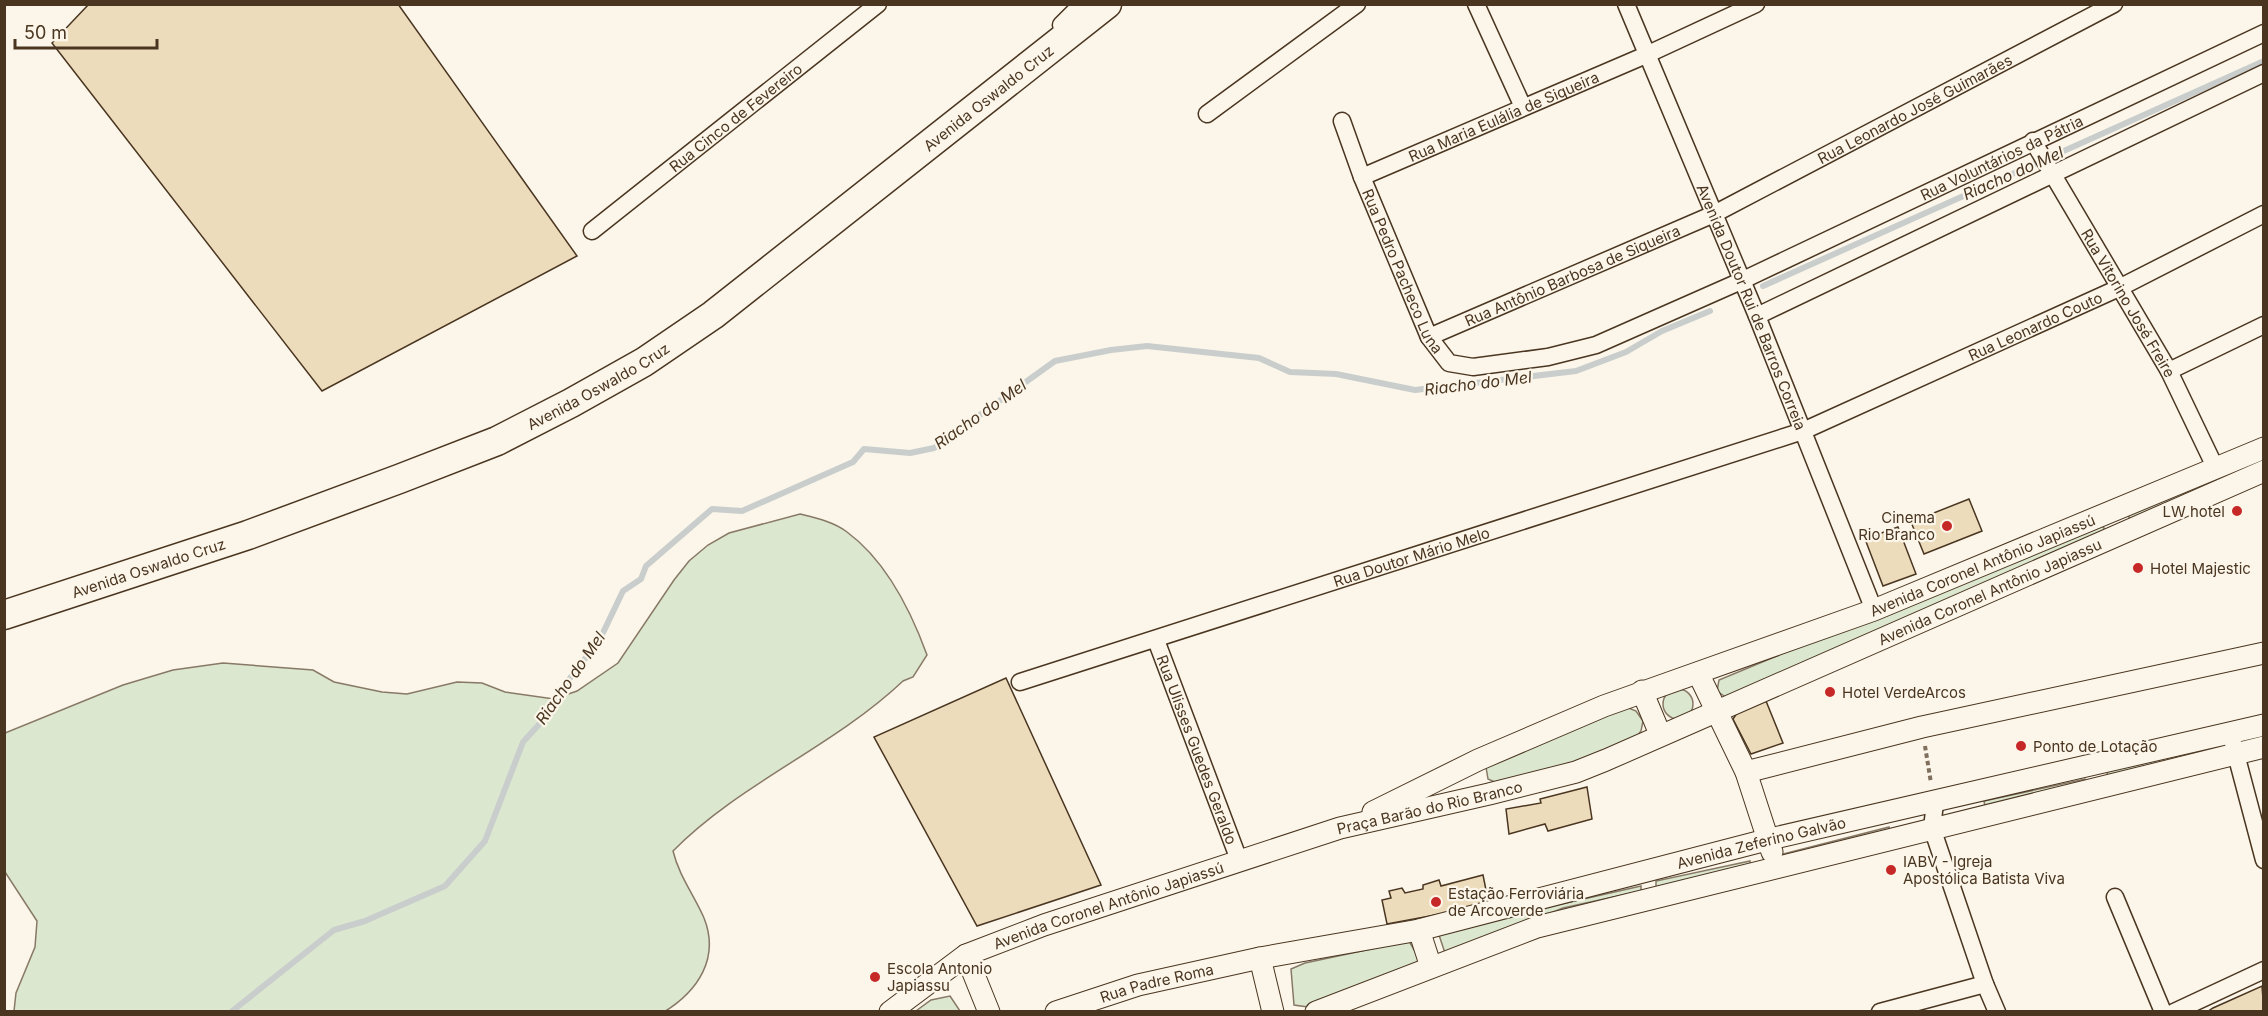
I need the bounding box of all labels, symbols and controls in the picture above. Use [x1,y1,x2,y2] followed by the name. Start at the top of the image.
[15,12,158,50] scale bar
[24,22,67,43] text: 50 m
[919,41,1057,155] street label: Avenida Oswaldo Cruz
[1814,50,2015,168] street label: Rua Leonardo José Guimarães
[665,59,806,176] street label: Rua Cinco de Fevereiro
[1405,67,1602,165] street label: Rua Maria Eulália de Siqueira
[1917,111,2086,204] street label: Rua Voluntários da Pátria
[1960,142,2067,204] water label: Riacho do Mel
[1693,181,1811,433] street label: Avenida Doutor Rui de Barros Correia
[1358,186,1448,357] street label: Rua Pedro Pacheco Luna
[1462,220,1683,330] street label: Rua Antônio Barbosa de Siqueira
[2077,225,2180,380] street label: Rua Vitorino José Freire
[1965,287,2105,365] street label: Rua Leonardo Couto
[524,338,673,434] street label: Avenida Oswaldo Cruz
[1423,366,1533,400] water label: Riacho do Mel
[930,375,1030,453] water label: Riacho do Mel
[2163,502,2225,521] place label: LW hotel
[2230,504,2244,518] marker: LW hotel
[1858,508,1935,544] place label: Cinema Rio Branco
[1867,510,2098,620] street label: Avenida Coronel Antônio Japiassú
[1940,519,1954,533] marker: Cinema Rio Branco
[1331,523,1492,590] street label: Rua Doutor Mário Melo
[69,534,228,602] street label: Avenida Oswaldo Cruz
[1875,534,2104,649] street label: Avenida Coronel Antônio Japiassu
[2150,559,2251,578] place label: Hotel Majestic
[2131,561,2145,575] marker: Hotel Majestic
[531,628,609,728] water label: Riacho do Mel
[1153,652,1242,847] street label: Rua Ulisses Guedes Geraldo
[1842,683,1966,702] place label: Hotel VerdeArcos
[1823,685,1837,699] marker: Hotel VerdeArcos
[2033,737,2158,756] place label: Ponto de Lotação
[2014,739,2028,753] marker: Ponto de Lotação
[1335,776,1524,838] street label: Praça Barão do Rio Branco
[1675,812,1848,872] street label: Avenida Zeferino Galvão
[1903,852,2065,888] place label: IABV - Igreja Apostólica Batista Viva
[991,857,1226,953] street label: Avenida Coronel Antônio Japiassú
[1884,863,1898,877] marker: IABV - Igreja Apostólica Batista Viva
[1448,884,1584,920] place label: Estação Ferroviária de Arcoverde
[1429,895,1443,909] marker: Estação Ferroviária de Arcoverde
[887,959,992,995] place label: Escola Antonio Japiassu
[1097,959,1215,1006] street label: Rua Padre Roma
[868,970,882,984] marker: Escola Antonio Japiassu

